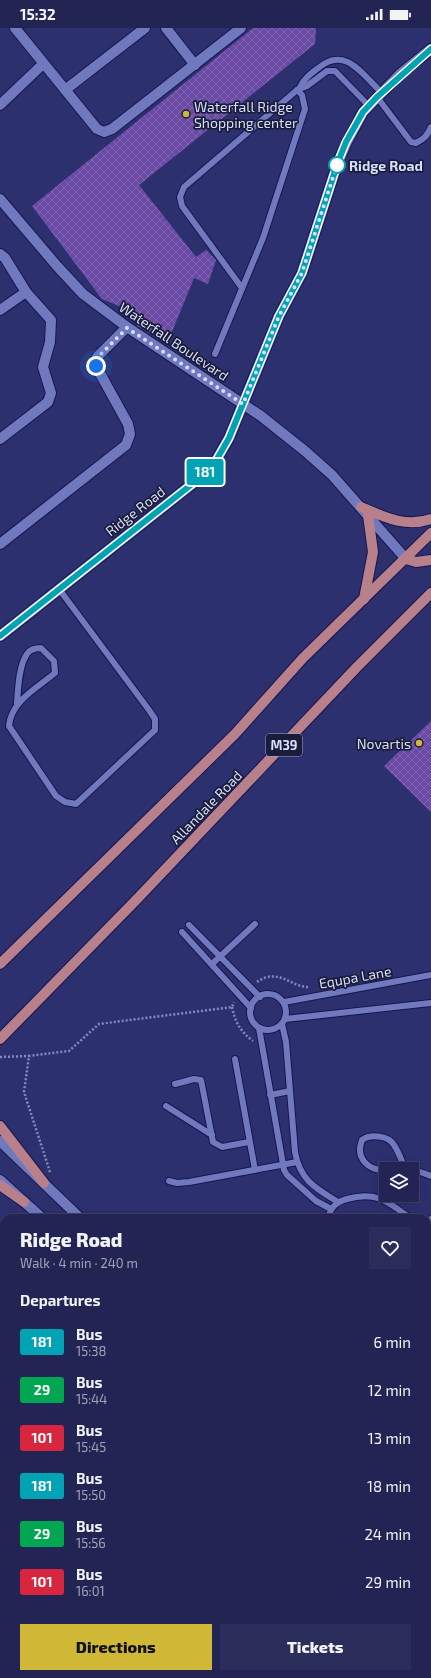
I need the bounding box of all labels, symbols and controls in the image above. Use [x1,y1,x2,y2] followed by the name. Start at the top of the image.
[20,5,56,23] text: 15:32
[194,98,298,131] place label: Waterfall Ridge Shopping center
[181,109,191,119] marker: Waterfall Ridge Shopping center
[328,156,346,174] marker: Ridge Road
[349,157,423,174] place label: Ridge Road
[116,298,232,384] street label: Waterfall Boulevard
[86,356,106,376] your location
[182,459,228,485] line badge: 181
[195,463,215,480] text: 181
[102,483,168,539] street label: Ridge Road
[266,734,302,756] road number: M39
[357,735,411,752] place label: Novartis
[414,738,424,748] marker: Novartis
[167,767,245,847] street label: Allandale Road
[317,962,393,992] street label: Equpa Lane
[379,1162,419,1202] map controls
[379,1162,419,1202] button: layers
[369,1227,411,1269] button: heart
[20,1228,122,1251] text: Ridge Road
[20,1255,138,1271] text: Walk · 4 min · 240 m
[20,1291,100,1309] text: Departures
[76,1325,102,1343] text: Bus
[32,1333,52,1350] text: 181
[373,1333,411,1351] text: 6 min
[76,1343,106,1359] text: 15:38
[76,1373,102,1391] text: Bus
[34,1381,50,1398] text: 29
[368,1381,411,1399] text: 12 min
[76,1391,107,1407] text: 15:44
[76,1421,102,1439] text: Bus
[32,1429,52,1446] text: 101
[368,1429,411,1447] text: 13 min
[76,1439,106,1455] text: 15:45
[76,1469,102,1487] text: Bus
[32,1477,52,1494] text: 181
[367,1477,411,1495] text: 18 min
[76,1487,106,1503] text: 15:50
[76,1517,102,1535] text: Bus
[34,1525,50,1542] text: 29
[364,1525,411,1543] text: 24 min
[76,1535,106,1551] text: 15:56
[76,1565,102,1583] text: Bus
[32,1573,52,1590] text: 101
[365,1573,411,1591] text: 29 min
[76,1583,105,1599] text: 16:01
[20,1624,212,1670] button: Directions
[220,1624,411,1670] button: Tickets

